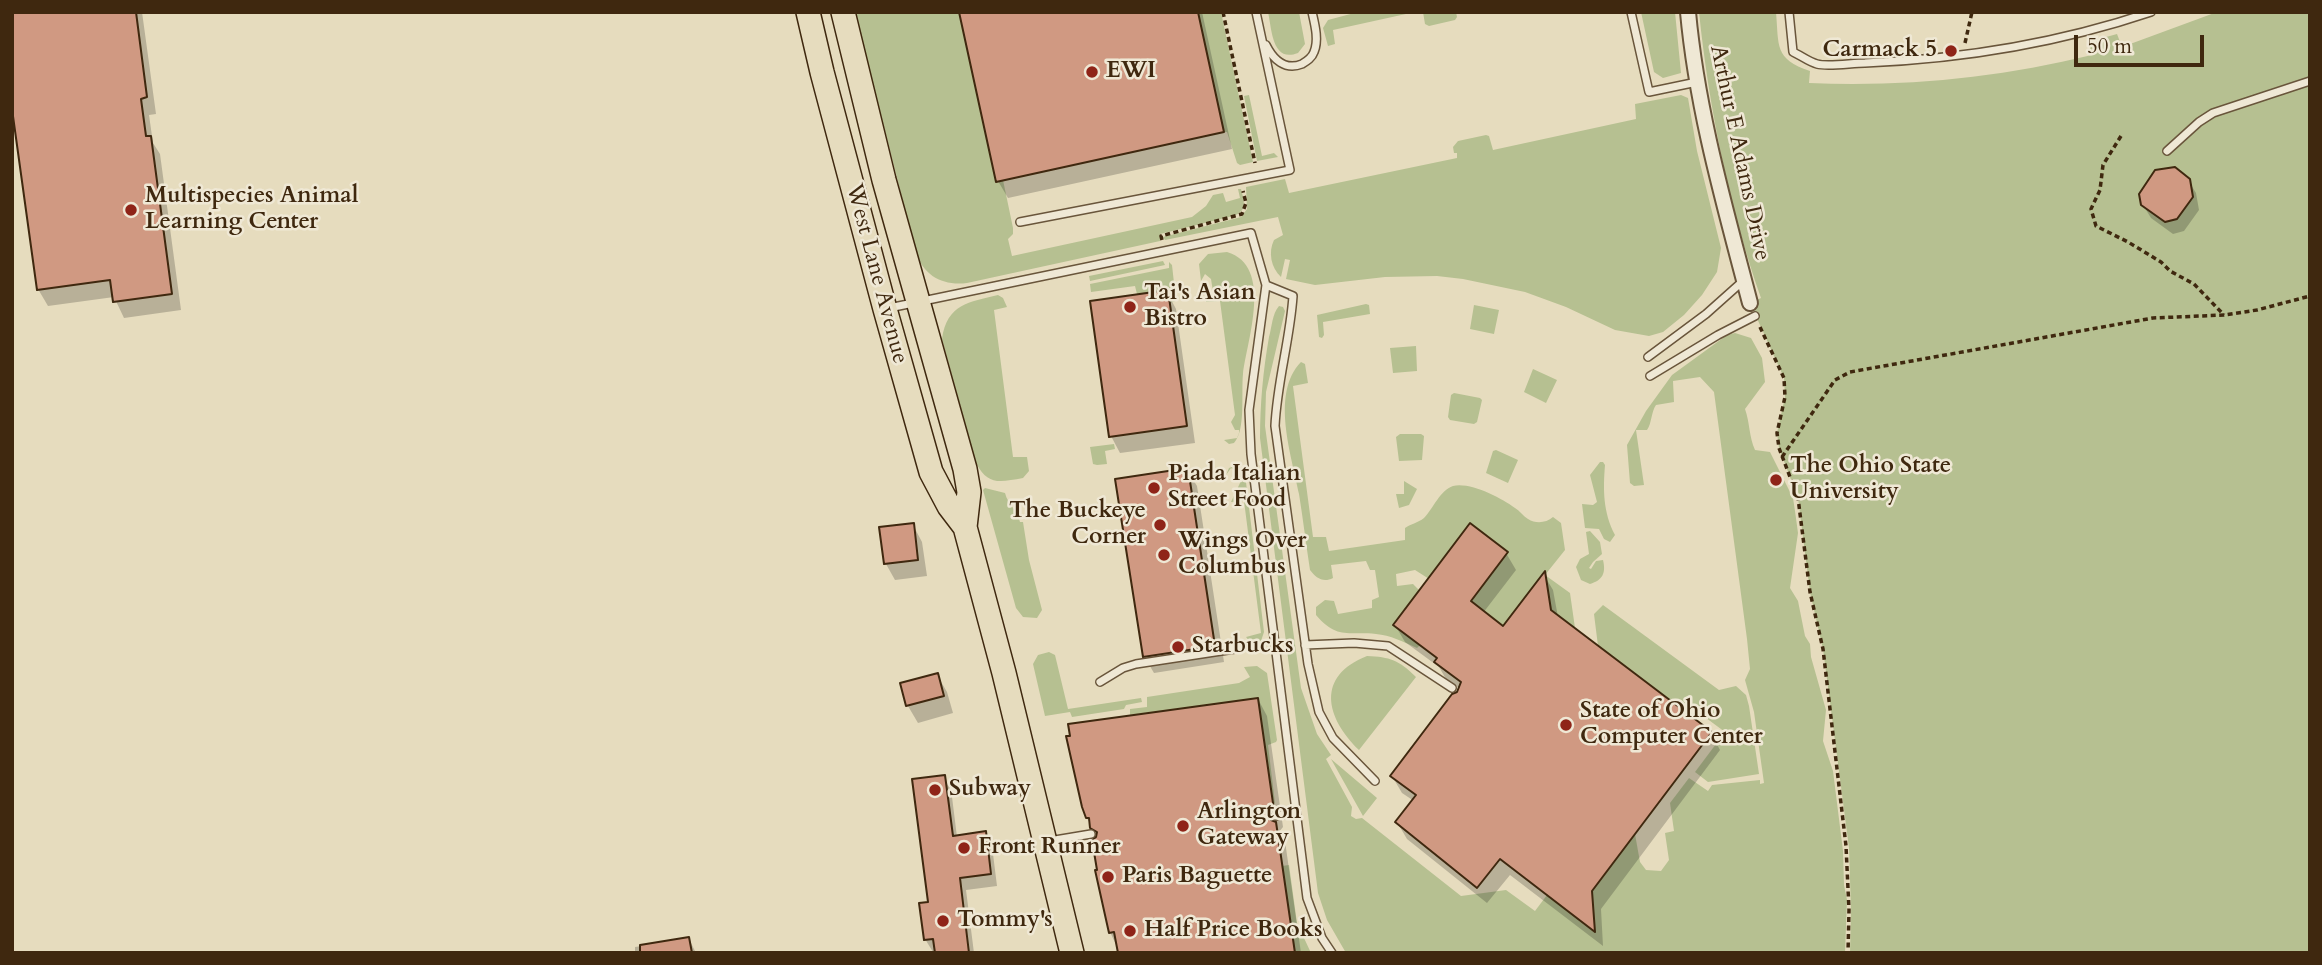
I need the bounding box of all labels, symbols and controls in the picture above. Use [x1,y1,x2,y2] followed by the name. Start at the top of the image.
[2077,21,2206,65] scale bar
[2087,32,2132,61] text: 50 m
[1823,37,1937,65] place label: Carmack 5
[1703,43,1775,263] street label: Arthur E Adams Drive
[1943,43,1959,59] marker: Carmack 5
[1106,58,1156,86] place label: EWI
[1084,64,1100,80] marker: EWI
[839,181,913,367] street label: West Lane Avenue
[145,183,358,237] place label: Multispecies Animal Learning Center
[123,202,139,218] marker: Multispecies Animal Learning Center
[1144,280,1255,334] place label: Tai's Asian Bistro
[1122,299,1138,315] marker: Tai's Asian Bistro
[1790,453,1951,507] place label: The Ohio State University
[1168,461,1301,515] place label: Piada Italian Street Food
[1768,472,1784,488] marker: The Ohio State University
[1146,480,1162,496] marker: Piada Italian Street Food
[1009,498,1146,552] place label: The Buckeye Corner
[1152,517,1168,533] marker: The Buckeye Corner
[1178,528,1307,582] place label: Wings Over Columbus
[1156,547,1172,563] marker: Wings Over Columbus
[1192,633,1294,661] place label: Starbucks
[1170,639,1186,655] marker: Starbucks
[1580,698,1763,752] place label: State of Ohio Computer Center
[1558,717,1574,733] marker: State of Ohio Computer Center
[949,776,1031,804] place label: Subway
[927,782,943,798] marker: Subway
[1197,799,1301,853] place label: Arlington Gateway
[1175,818,1191,834] marker: Arlington Gateway
[978,834,1121,862] place label: Front Runner
[956,840,972,856] marker: Front Runner
[1122,863,1272,891] place label: Paris Baguette
[1100,869,1116,885] marker: Paris Baguette
[957,907,1053,935] place label: Tommy's
[935,913,951,929] marker: Tommy's
[1144,917,1323,945] place label: Half Price Books
[1122,923,1138,939] marker: Half Price Books

